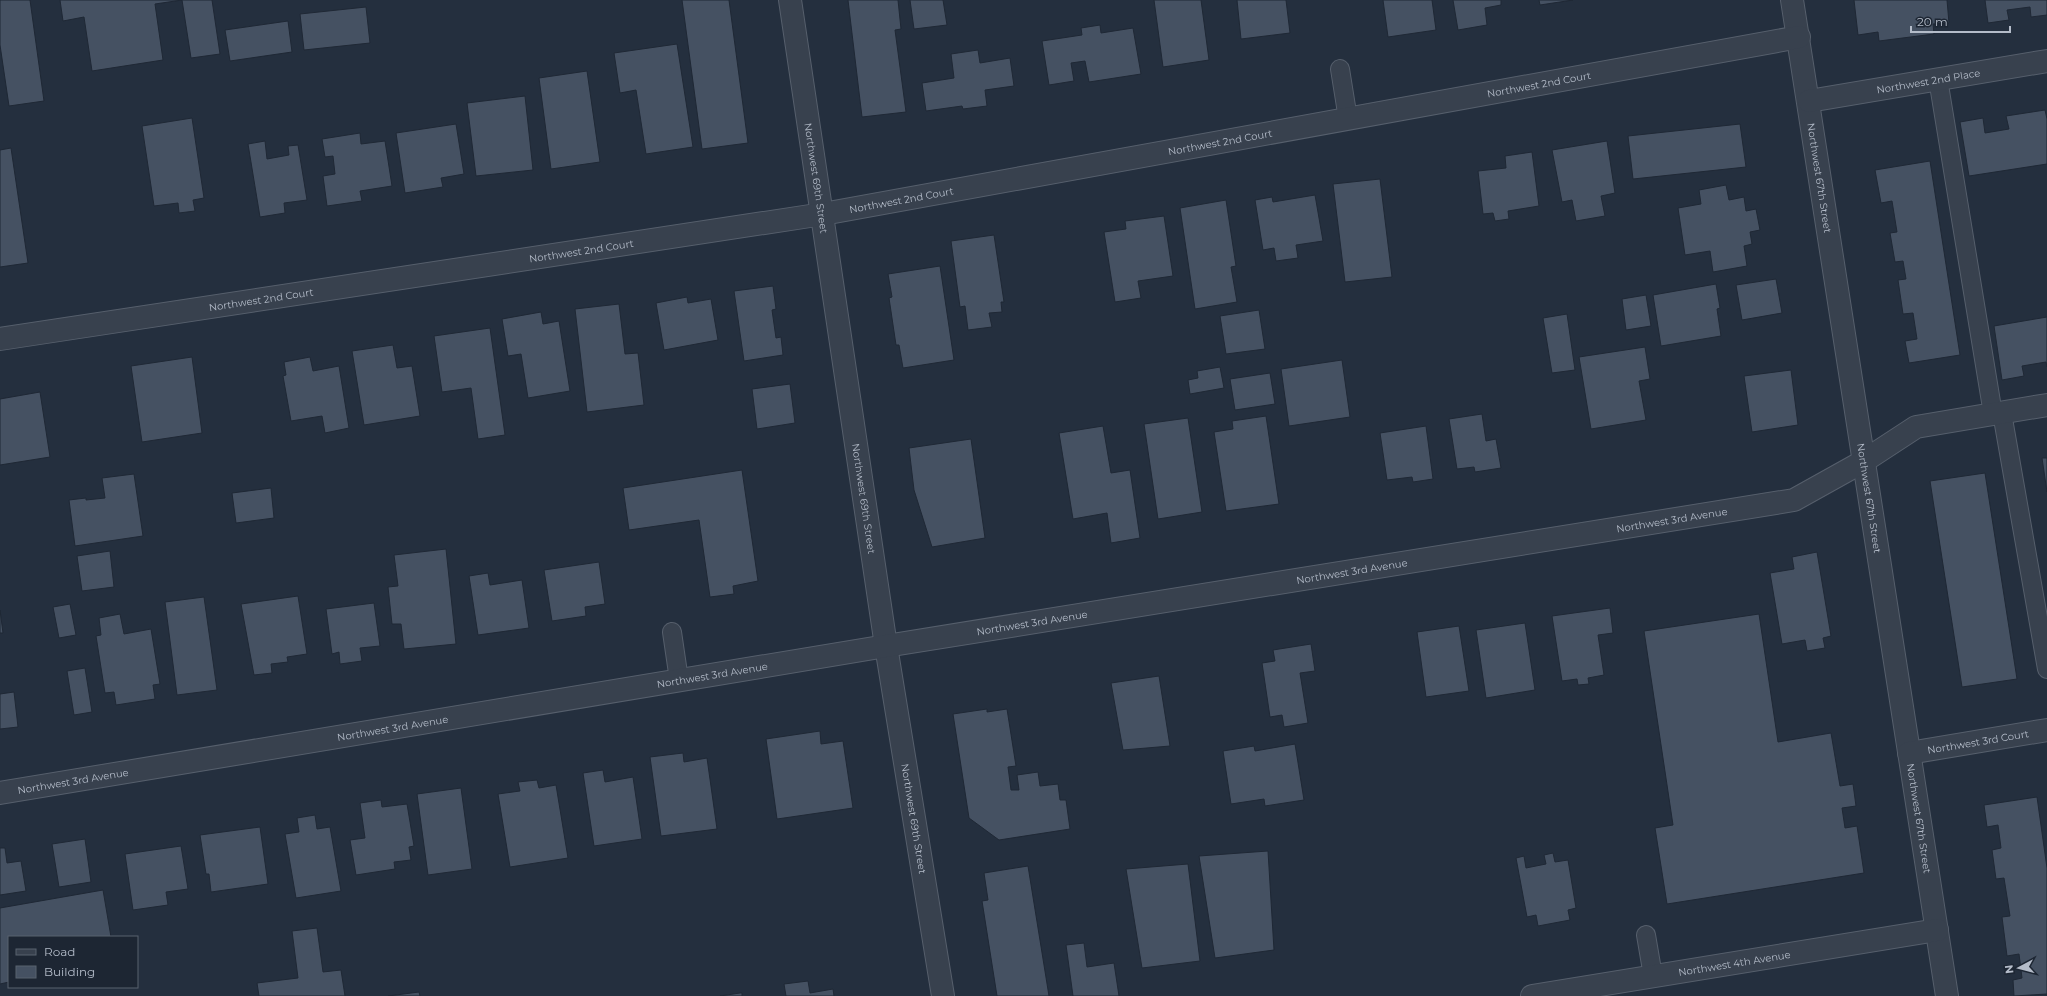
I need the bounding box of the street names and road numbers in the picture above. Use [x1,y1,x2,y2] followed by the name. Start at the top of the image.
[1876,66,1981,97] street label: Northwest 2nd Place
[1486,69,1592,100] street label: Northwest 2nd Court
[801,122,831,234] street label: Northwest 69th Street
[1804,122,1834,234] street label: Northwest 67th Street
[1167,127,1273,158] street label: Northwest 2nd Court
[848,184,954,216] street label: Northwest 2nd Court
[528,237,635,266] street label: Northwest 2nd Court
[208,285,314,314] street label: Northwest 2nd Court
[849,442,878,555] street label: Northwest 69th Street
[1854,442,1884,554] street label: Northwest 67th Street
[1615,505,1728,535] street label: Northwest 3rd Avenue
[1295,556,1408,587] street label: Northwest 3rd Avenue
[976,608,1089,638] street label: Northwest 3rd Avenue
[656,660,769,691] street label: Northwest 3rd Avenue
[336,713,449,744] street label: Northwest 3rd Avenue
[1926,727,2030,757] street label: Northwest 3rd Court
[1904,762,1934,874] street label: Northwest 67th Street
[898,763,929,875] street label: Northwest 69th Street
[17,766,130,797] street label: Northwest 3rd Avenue
[1677,948,1791,979] street label: Northwest 4th Avenue

